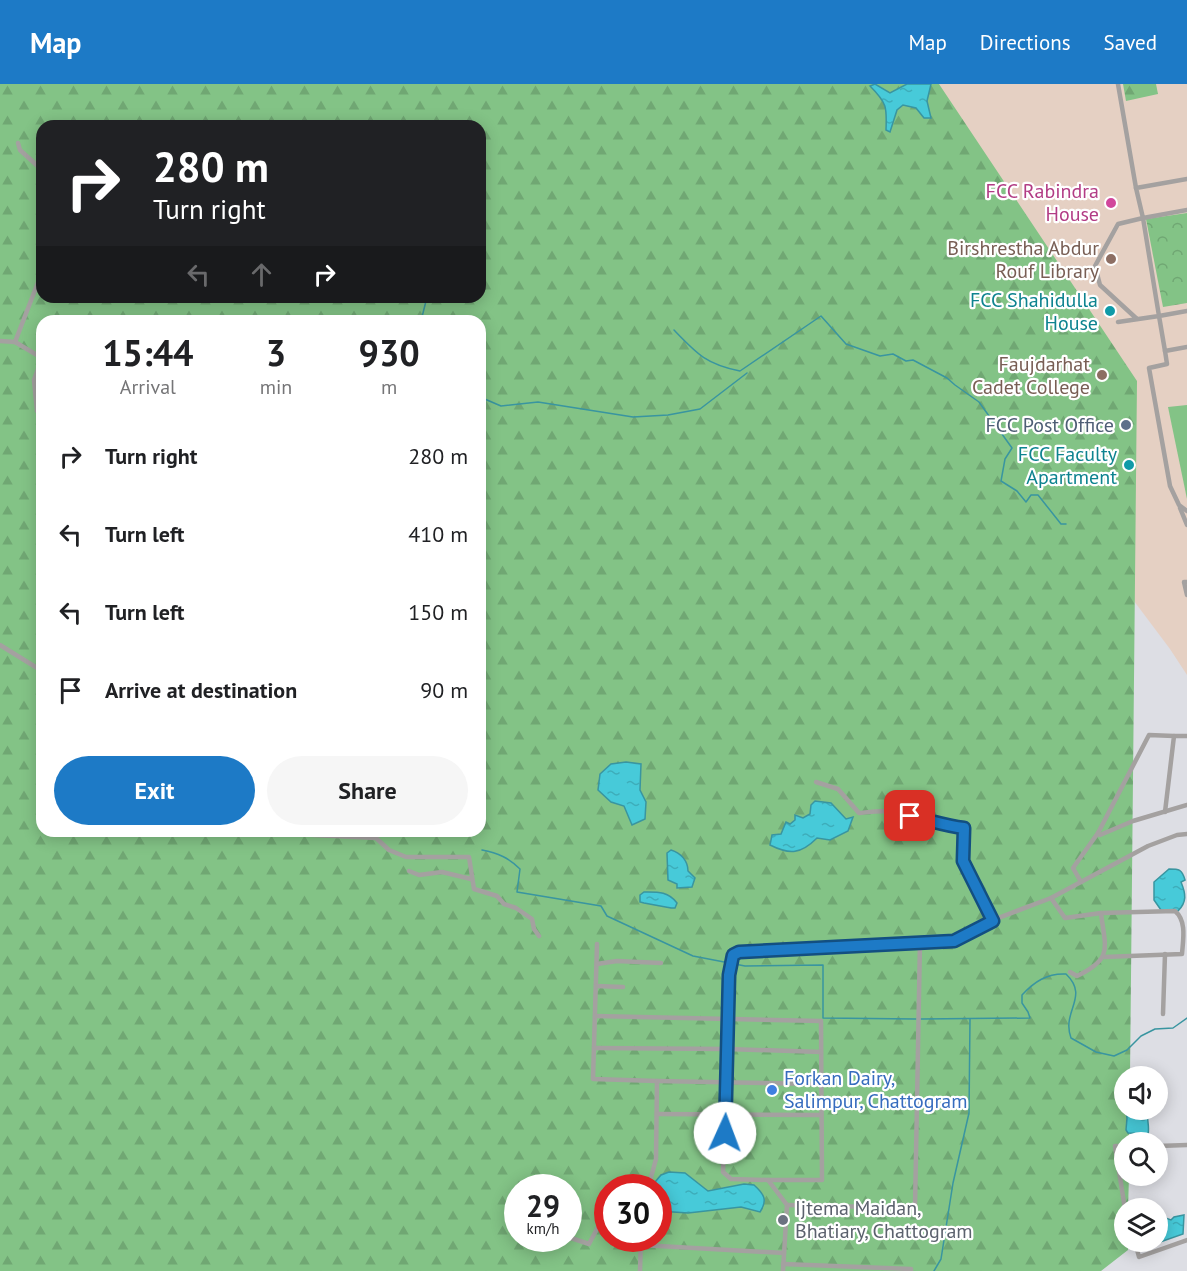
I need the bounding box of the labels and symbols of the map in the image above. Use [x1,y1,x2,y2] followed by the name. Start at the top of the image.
[986,178,1099,227] place label: FCC Rabindra House
[1104,196,1118,210] marker: FCC Rabindra House
[947,235,1100,284] place label: Birshrestha Abdur Rouf Library
[1104,252,1118,266] marker: Birshrestha Abdur Rouf Library
[970,287,1098,336] place label: FCC Shahidulla House
[1103,304,1117,318] marker: FCC Shahidulla House
[972,351,1090,400] place label: Faujdarhat Cadet College
[1095,368,1109,382] marker: Faujdarhat Cadet College
[986,412,1114,438] place label: FCC Post Office
[1119,418,1133,432] marker: FCC Post Office
[1018,441,1118,490] place label: FCC Faculty Apartment
[1122,458,1136,472] marker: FCC Faculty Apartment
[884,790,935,841] pin
[784,1065,968,1114] place label: Forkan Dairy, Salimpur, Chattogram
[765,1083,779,1097] marker: Forkan Dairy, Salimpur, Chattogram
[693,1101,757,1165] position arrow
[594,1174,672,1252] speed limit sign: 30
[795,1195,973,1244] place label: Ijtema Maidan, Bhatiary, Chattogram
[776,1213,790,1227] marker: Ijtema Maidan, Bhatiary, Chattogram

